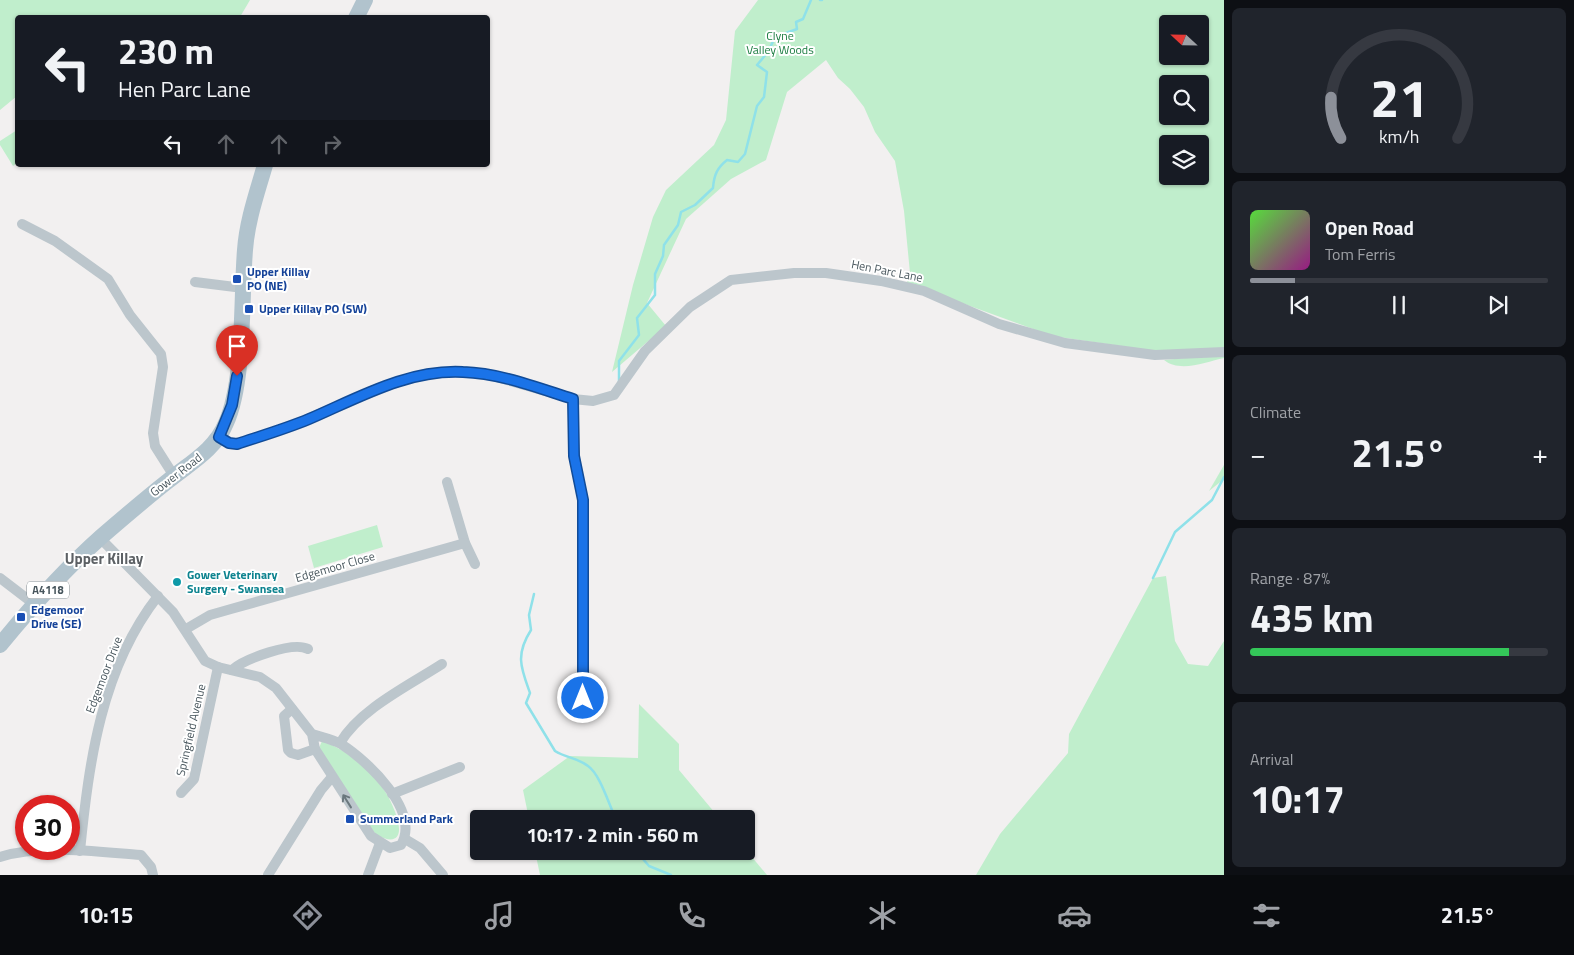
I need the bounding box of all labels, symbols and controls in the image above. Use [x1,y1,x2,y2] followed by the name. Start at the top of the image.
[1159,15,1209,65] north arrow
[1159,15,1209,185] map controls
[118,24,214,78] text: 230 m
[746,26,814,59] park label: Clyne Valley Woods
[35,35,100,100] icon: left
[1370,58,1428,137] text: 21
[118,72,251,106] text: Hen Parc Lane
[1159,75,1209,125] button: search
[1379,123,1419,150] text: km/h
[159,130,187,158] icon: left
[212,130,240,158] icon: ahead
[265,130,293,158] icon: ahead
[318,130,346,158] icon: right
[1159,135,1209,185] button: layers
[1325,213,1414,242] text: Open Road
[1325,242,1396,266] text: Tom Ferris
[850,254,924,287] street label: Hen Parc Lane
[247,262,310,295] place label: Upper Killay PO (NE)
[231,273,243,285] marker: Upper Killay PO (NE)
[1286,291,1314,319] icon: previous
[1385,291,1413,319] icon: pause
[1484,291,1512,319] icon: next
[259,299,367,318] place label: Upper Killay PO (SW)
[243,303,255,315] marker: Upper Killay PO (SW)
[216,325,258,376] pin
[223,332,251,360] icon: arrive
[1250,400,1301,424] text: Climate
[1352,424,1446,482] text: 21.5°
[1250,432,1266,475] text: −
[1532,432,1548,475] text: +
[146,448,206,501] street label: Gower Road
[293,546,377,587] street label: Edgemoor Close
[65,547,144,570] district label: Upper Killay
[187,565,284,598] place label: Gower Veterinary Surgery - Swansea
[1250,566,1330,590] text: Range · 87%
[171,576,183,588] marker: Gower Veterinary Surgery - Swansea
[27,582,69,598] road number: A4118
[1250,589,1374,647] text: 435 km
[31,600,85,633] place label: Edgemoor Drive (SE)
[15,611,27,623] marker: Edgemoor Drive (SE)
[80,634,127,716] street label: Edgemoor Drive
[556,671,608,723] position arrow
[171,682,210,778] street label: Springfield Avenue
[1250,747,1293,771] text: Arrival
[1250,770,1345,828] text: 10:17
[15,795,80,860] speed limit sign: 30
[342,795,352,809] one-way arrow
[360,809,454,828] place label: Summerland Park
[344,813,356,825] marker: Summerland Park
[526,820,699,849] text: 10:17 · 2 min · 560 m
[78,898,133,932] text: 10:15
[290,898,325,933] icon: directions
[482,898,517,933] icon: music
[674,898,709,933] icon: phone
[865,898,900,933] icon: climate
[1057,898,1092,933] icon: car
[1249,898,1284,933] icon: filters
[1441,898,1496,932] text: 21.5°

